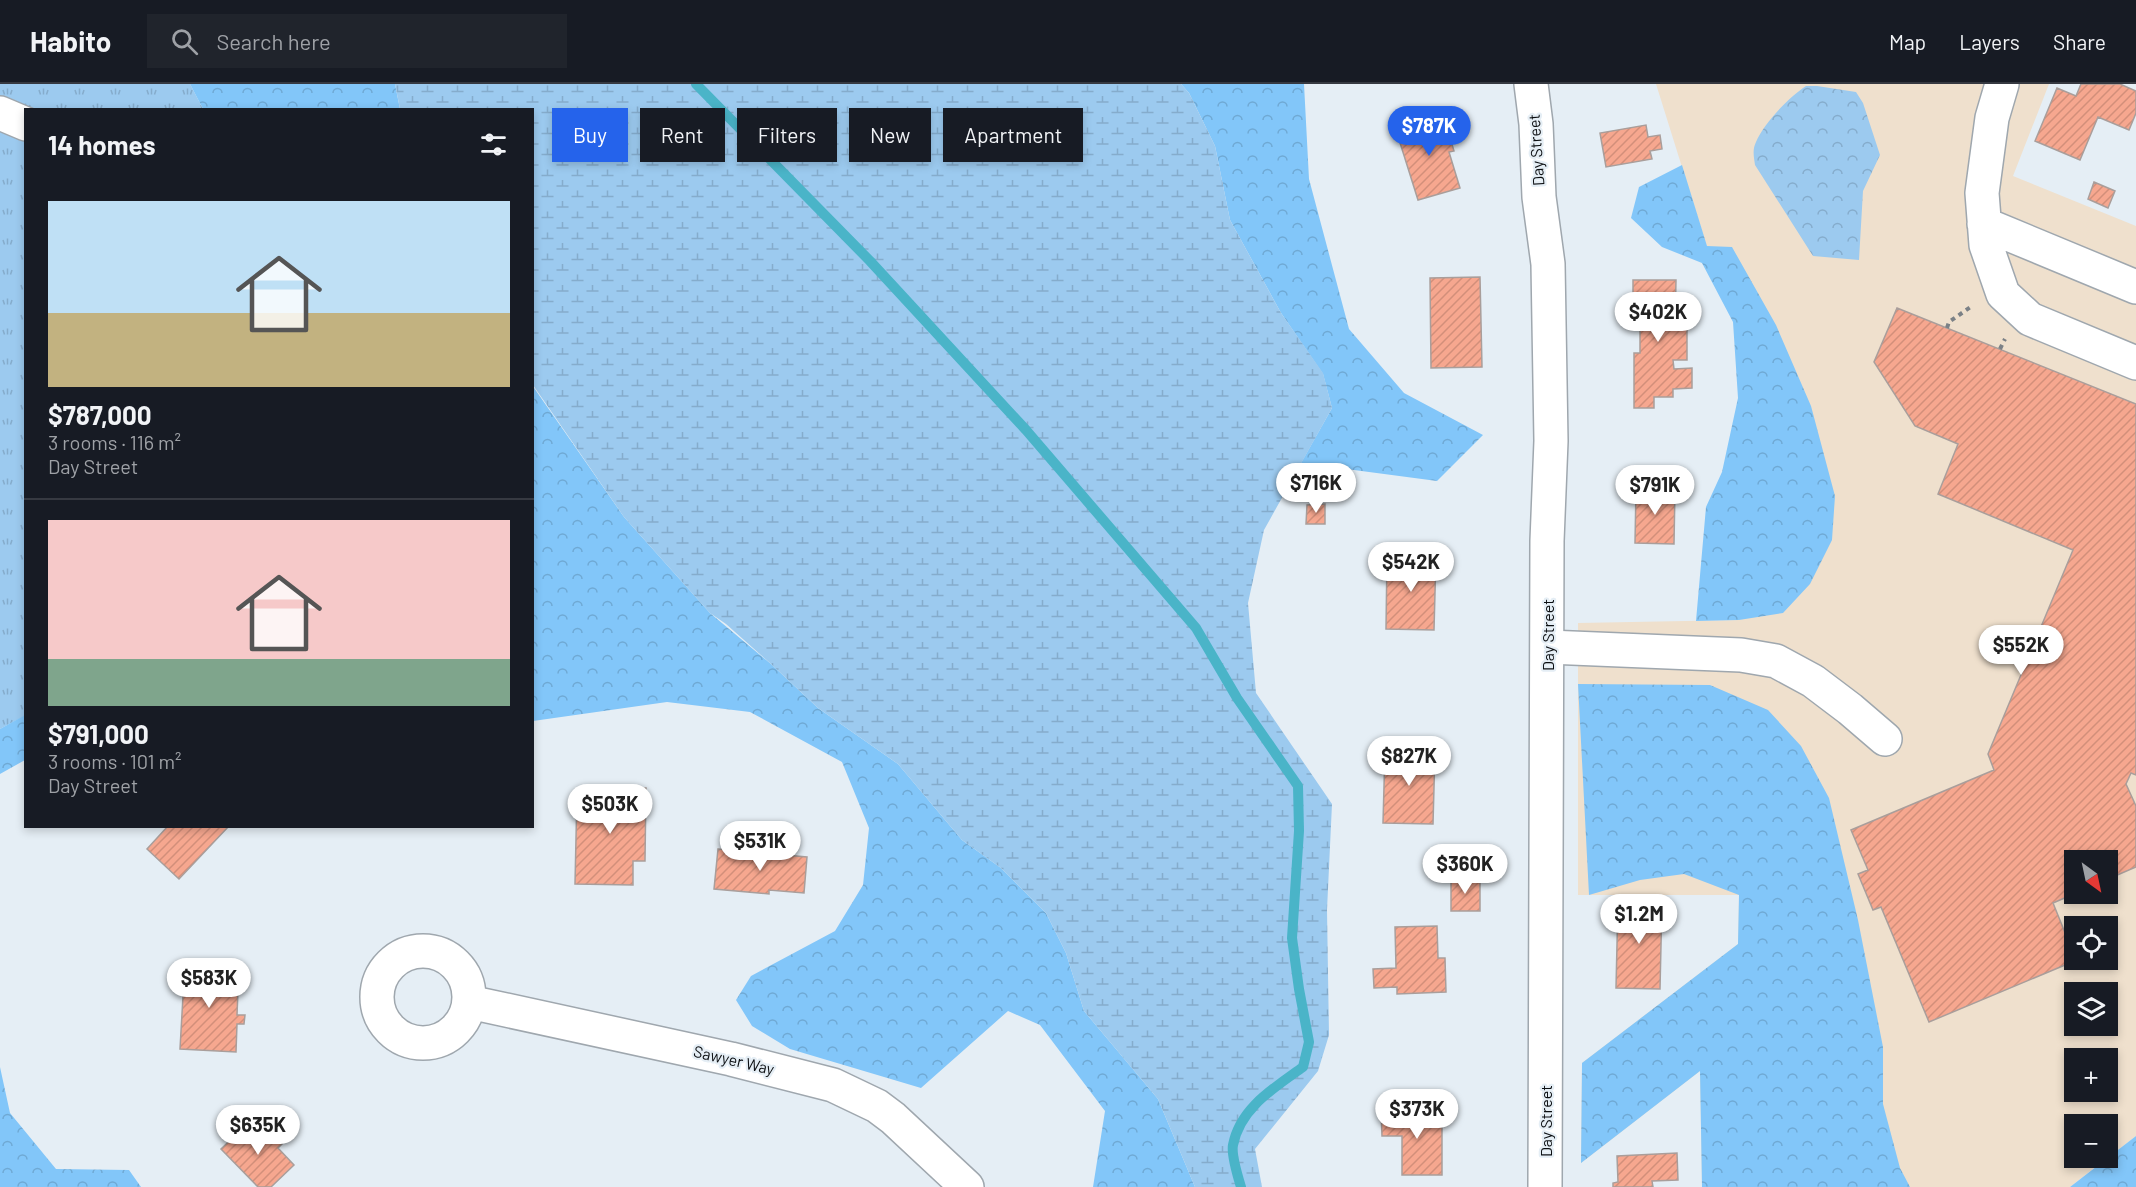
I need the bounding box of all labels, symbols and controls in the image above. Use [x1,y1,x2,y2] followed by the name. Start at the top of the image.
[147,14,567,68] search box
[30,24,111,58] text: Habito
[168,25,201,58] icon: search
[216,28,331,54] text: Search here
[1889,29,1926,54] text: Map
[1959,29,2020,54] text: Layers
[2053,29,2106,54] text: Share
[1387,106,1471,157] pin: $787K
[552,108,628,162] chip: Buy
[640,108,725,162] chip: Rent
[737,108,837,162] chip: Filters
[849,108,931,162] chip: New
[943,108,1083,162] chip: Apartment
[1402,113,1456,137] text: $787K
[1524,113,1547,187] street label: Day Street
[477,128,510,161] icon: filters
[48,129,155,160] text: 14 homes
[225,240,333,348] icon: home
[1616,292,1700,343] pin: $402K
[1629,299,1687,323] text: $402K
[48,399,152,430] text: $787,000
[48,430,181,454] text: 3 rooms · 116 m²
[48,454,138,478] text: Day Street
[1274,463,1358,514] pin: $716K
[1613,465,1697,516] pin: $791K
[1290,470,1342,494] text: $716K
[1629,472,1681,496] text: $791K
[1369,542,1453,593] pin: $542K
[1382,549,1440,573] text: $542K
[225,559,333,667] icon: home
[1538,599,1557,671] street label: Day Street
[1979,625,2063,676] pin: $552K
[1993,632,2049,656] text: $552K
[48,718,149,749] text: $791,000
[1367,736,1451,787] pin: $827K
[1381,743,1437,767] text: $827K
[48,749,181,773] text: 3 rooms · 101 m²
[48,773,138,797] text: Day Street
[568,784,652,835] pin: $503K
[582,791,638,815] text: $503K
[718,821,802,872] pin: $531K
[734,828,786,852] text: $531K
[1423,844,1507,895] pin: $360K
[2064,850,2118,904] north arrow
[2064,850,2118,1168] map controls
[1437,851,1493,875] text: $360K
[1597,894,1681,945] pin: $1.2M
[1614,901,1664,925] text: $1.2M
[2064,916,2118,970] button: locate
[167,958,251,1009] pin: $583K
[181,965,237,989] text: $583K
[2064,982,2118,1036] button: layers
[692,1041,777,1078] street label: Sawyer Way
[2064,1048,2118,1102] button: +
[1536,1085,1555,1157] street label: Day Street
[1375,1089,1459,1140] pin: $373K
[1389,1096,1445,1120] text: $373K
[216,1105,300,1156] pin: $635K
[230,1112,286,1136] text: $635K
[2064,1114,2118,1168] button: −

